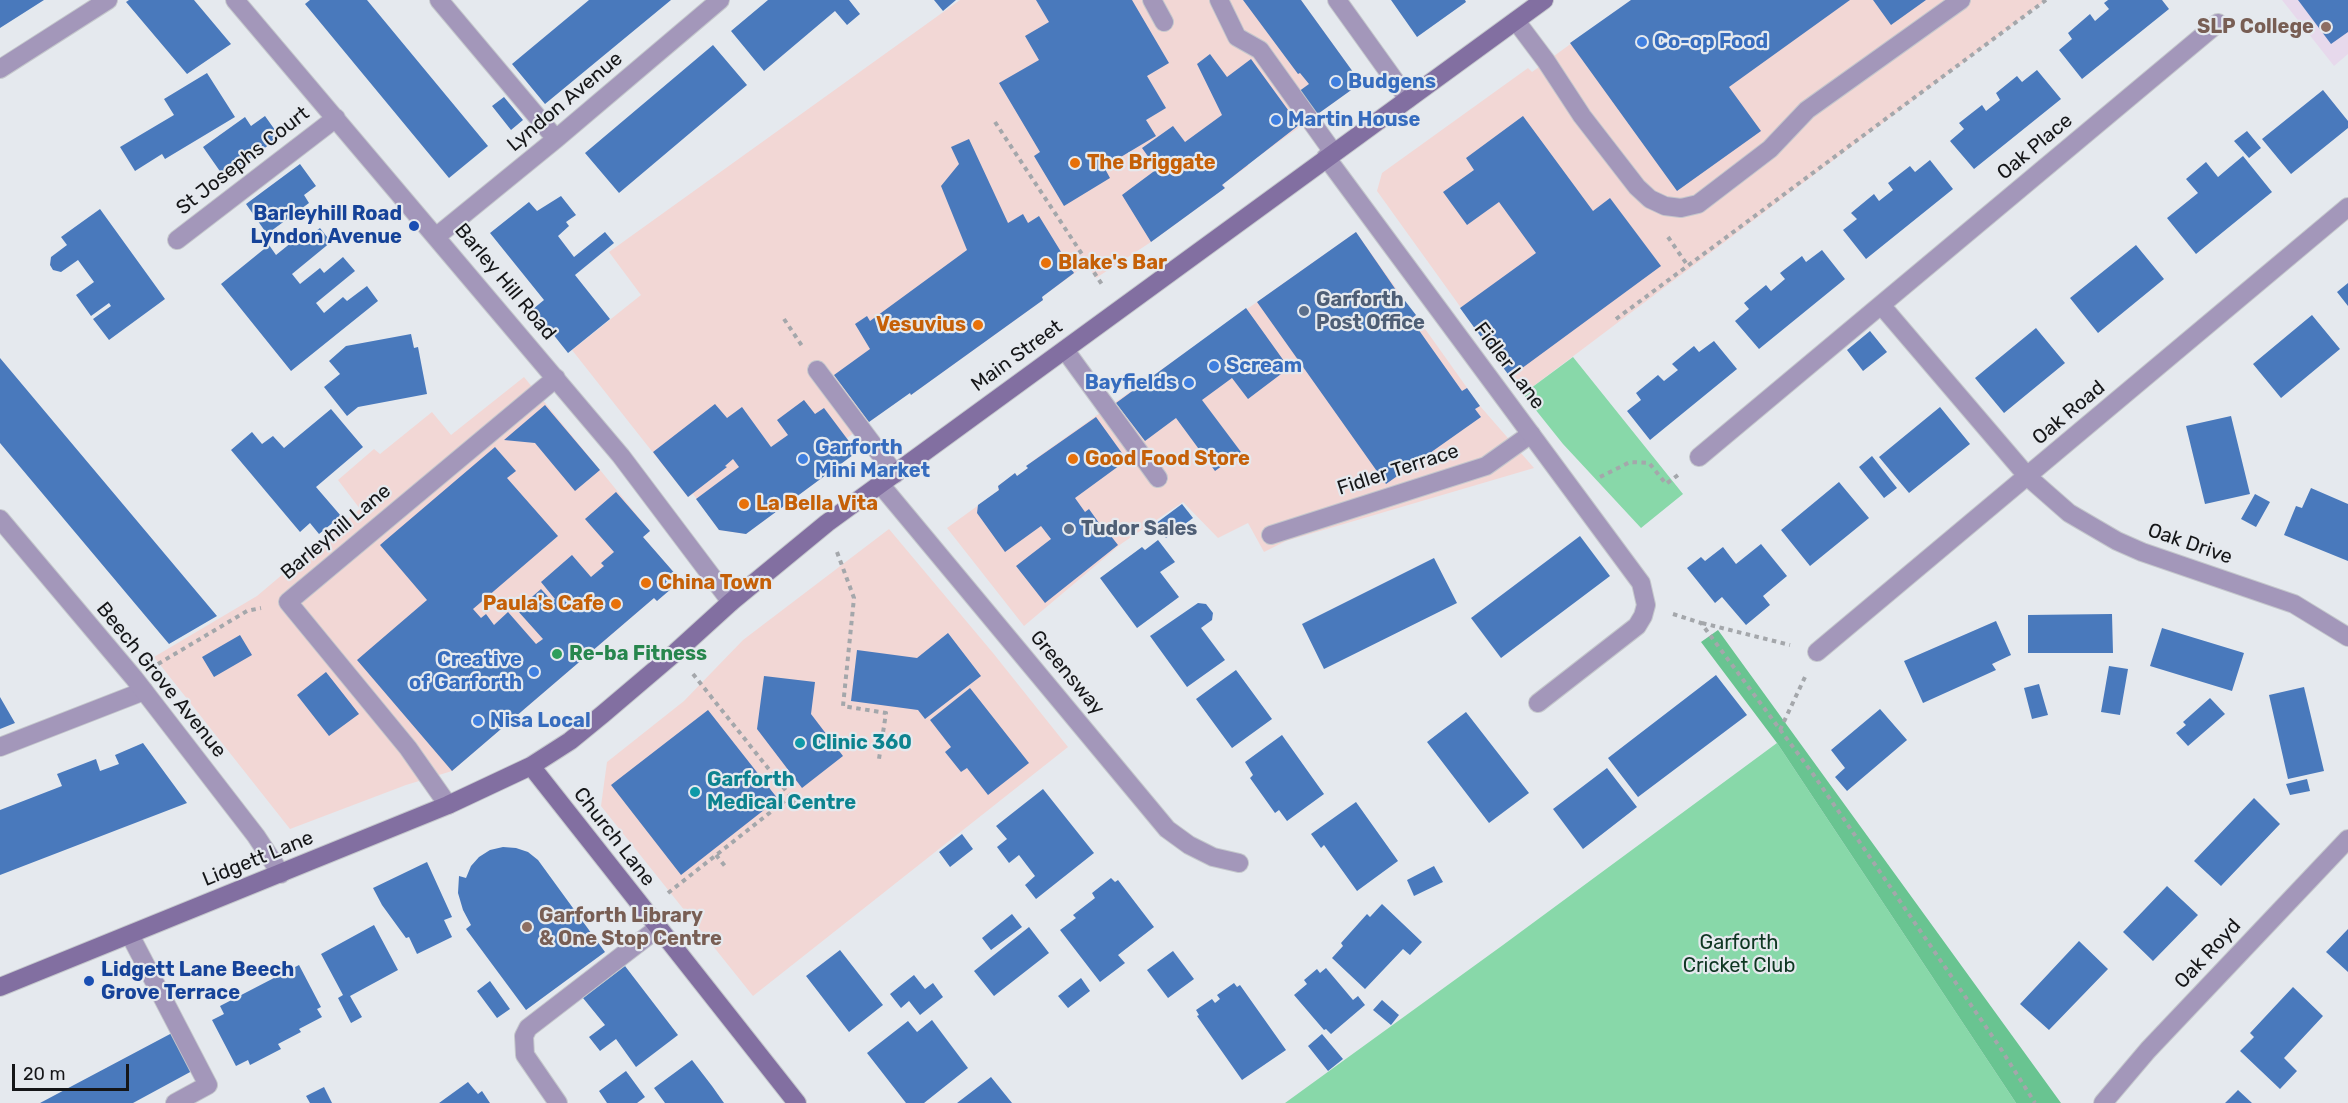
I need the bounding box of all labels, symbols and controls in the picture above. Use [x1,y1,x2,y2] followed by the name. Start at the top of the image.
[2197,15,2314,39] place label: SLP College
[2319,20,2333,34] marker: SLP College
[1654,30,1768,54] place label: Co-op Food
[1635,35,1649,49] marker: Co-op Food
[503,47,627,157] street label: Lyndon Avenue
[1348,70,1436,94] place label: Budgens
[1329,75,1343,89] marker: Budgens
[172,102,314,220] street label: St Josephs Court
[1288,108,1420,132] place label: Martin House
[1993,109,2077,185] street label: Oak Place
[1269,113,1283,127] marker: Martin House
[1087,151,1216,175] place label: The Briggate
[1068,156,1082,170] marker: The Briggate
[251,202,402,249] place label: Barleyhill Road Lyndon Avenue
[407,219,421,233] marker: Barleyhill Road Lyndon Avenue
[449,219,561,345] street label: Barley Hill Road
[1058,251,1167,275] place label: Blake's Bar
[1039,256,1053,270] marker: Blake's Bar
[1316,288,1425,335] place label: Garforth Post Office
[1297,304,1311,318] marker: Garforth Post Office
[876,313,966,337] place label: Vesuvius
[967,315,1067,397] street label: Main Street
[971,318,985,332] marker: Vesuvius
[1469,318,1549,414] street label: Fidler Lane
[1226,354,1302,378] place label: Scream
[1207,359,1221,373] marker: Scream
[1085,371,1177,395] place label: Bayfields
[1182,376,1196,390] marker: Bayfields
[2028,376,2110,450] street label: Oak Road
[815,436,930,483] place label: Garforth Mini Market
[1334,439,1462,501] street label: Fidler Terrace
[1085,447,1250,471] place label: Good Food Store
[796,452,810,466] marker: Garforth Mini Market
[1066,452,1080,466] marker: Good Food Store
[276,479,396,585] street label: Barleyhill Lane
[756,492,878,516] place label: La Bella Vita
[737,497,751,511] marker: La Bella Vita
[1081,517,1197,541] place label: Tudor Sales
[2145,518,2235,570] street label: Oak Drive
[1062,522,1076,536] marker: Tudor Sales
[658,571,772,595] place label: China Town
[639,576,653,590] marker: China Town
[483,592,604,616] place label: Paula's Cafe
[609,597,623,611] marker: Paula's Cafe
[91,598,231,762] street label: Beech Grove Avenue
[1025,626,1109,720] street label: Greensway
[569,642,707,666] place label: Re-ba Fitness
[550,647,564,661] marker: Re-ba Fitness
[409,648,522,695] place label: Creative of Garforth
[527,665,541,679] marker: Creative of Garforth
[490,709,591,733] place label: Nisa Local
[471,714,485,728] marker: Nisa Local
[812,731,912,755] place label: Clinic 360
[793,736,807,750] marker: Clinic 360
[707,768,856,815] place label: Garforth Medical Centre
[568,783,660,891] street label: Church Lane
[688,785,702,799] marker: Garforth Medical Centre
[199,826,317,892] street label: Lidgett Lane
[539,904,722,951] place label: Garforth Library & One Stop Centre
[2170,914,2246,994] street label: Oak Royd
[520,920,534,934] marker: Garforth Library & One Stop Centre
[1683,931,1795,978] park label: Garforth Cricket Club
[101,958,294,1005] place label: Lidgett Lane Beech Grove Terrace
[82,974,96,988] marker: Lidgett Lane Beech Grove Terrace
[15,1052,132,1090] scale bar
[23,1063,65,1085] text: 20 m

